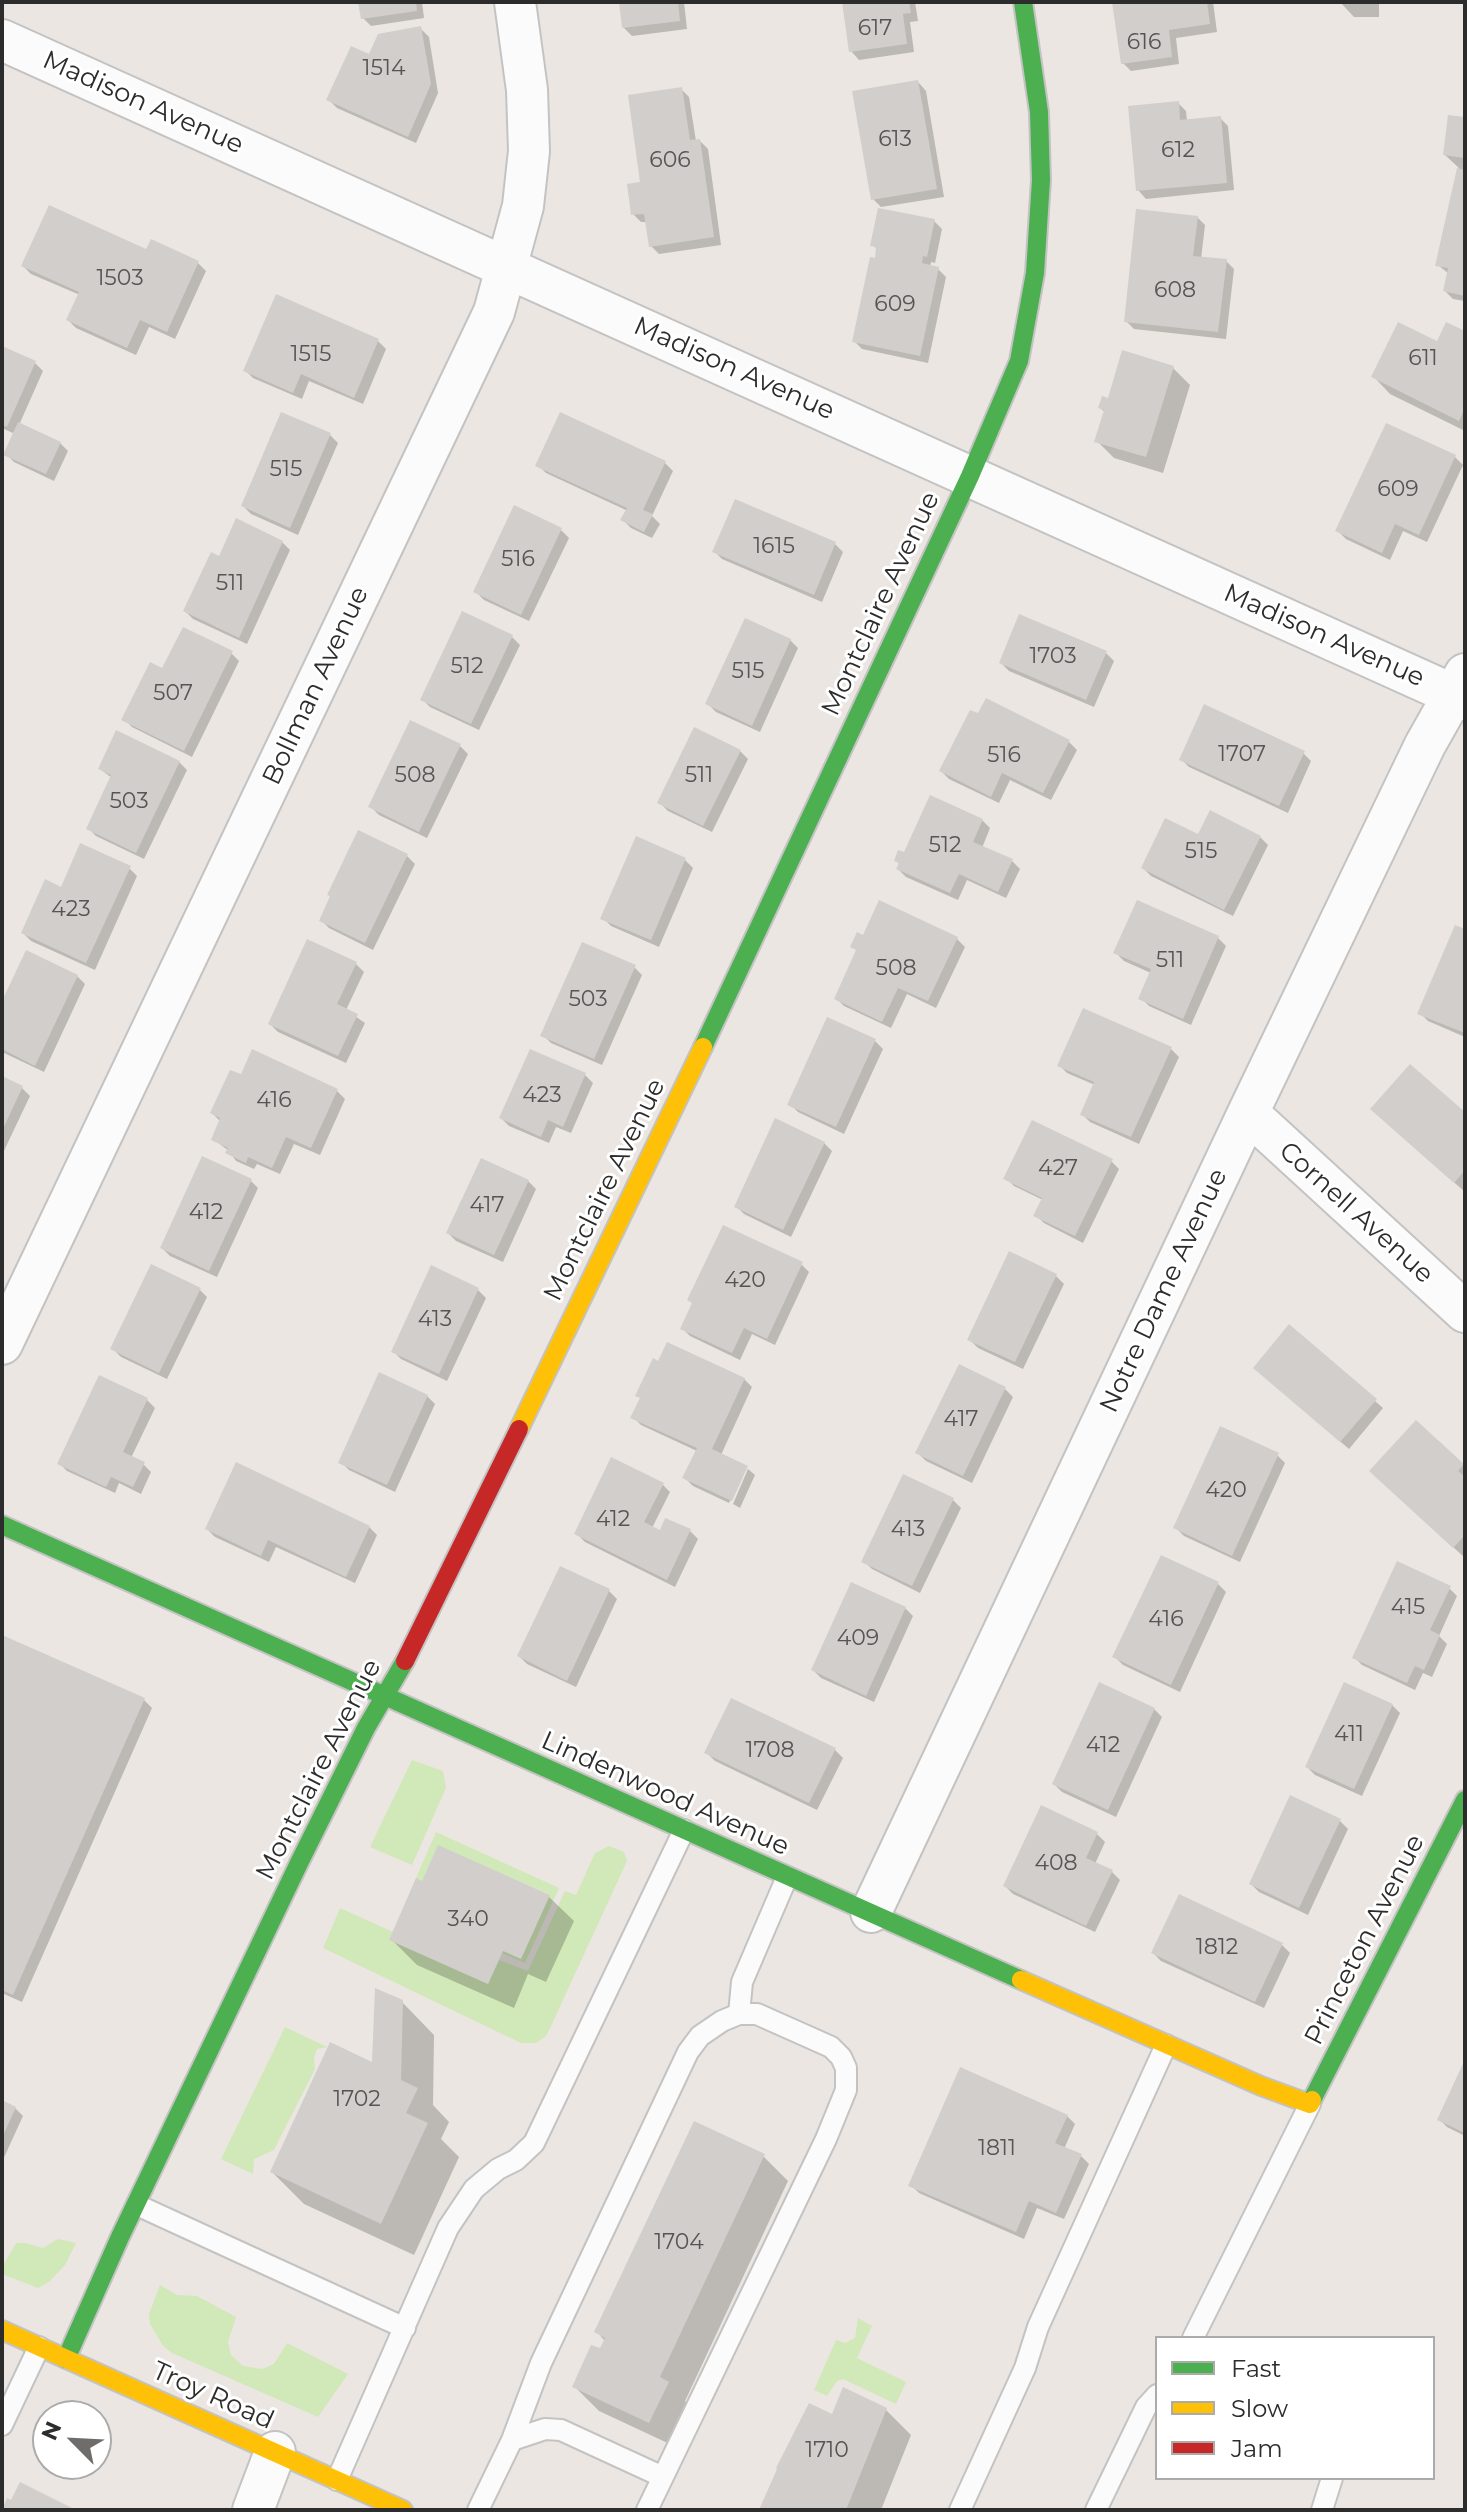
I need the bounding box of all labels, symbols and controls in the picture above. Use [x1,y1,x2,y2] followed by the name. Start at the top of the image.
[858,16,892,42] house number: 617
[1127,30,1161,56] house number: 616
[38,45,248,161] street label: Madison Avenue
[363,56,405,82] house number: 1514
[878,127,912,153] house number: 613
[1161,138,1195,164] house number: 612
[649,148,691,174] house number: 606
[96,266,144,292] house number: 1503
[1154,278,1196,304] house number: 608
[874,292,916,318] house number: 609
[629,311,839,427] street label: Madison Avenue
[291,342,331,368] house number: 1515
[1408,346,1438,372] house number: 611
[270,457,302,483] house number: 515
[1377,477,1419,503] house number: 609
[815,487,947,721] street label: Montclaire Avenue
[753,534,795,560] house number: 1615
[501,547,535,573] house number: 516
[216,571,244,597] house number: 511
[1219,578,1429,694] street label: Madison Avenue
[256,582,376,790] street label: Bollman Avenue
[1029,644,1077,670] house number: 1703
[451,654,483,680] house number: 512
[732,659,764,685] house number: 515
[153,681,193,707] house number: 507
[1218,742,1266,768] house number: 1707
[987,743,1021,769] house number: 516
[394,763,436,789] house number: 508
[685,763,713,789] house number: 511
[109,789,149,815] house number: 503
[929,833,961,859] house number: 512
[1185,839,1217,865] house number: 515
[51,897,91,923] house number: 423
[1156,948,1184,974] house number: 511
[875,956,917,982] house number: 508
[568,987,608,1013] house number: 503
[538,1074,672,1306] street label: Montclaire Avenue
[522,1083,562,1109] house number: 423
[256,1088,292,1114] house number: 416
[1273,1136,1439,1290] street label: Cornell Avenue
[1038,1156,1078,1182] house number: 427
[1094,1164,1234,1418] street label: Notre Dame Avenue
[470,1193,504,1219] house number: 417
[189,1200,223,1226] house number: 412
[724,1268,766,1294] house number: 420
[418,1307,452,1333] house number: 413
[944,1407,978,1433] house number: 417
[1205,1478,1247,1504] house number: 420
[596,1507,630,1533] house number: 412
[891,1517,925,1543] house number: 413
[1391,1595,1425,1621] house number: 415
[1148,1607,1184,1633] house number: 416
[837,1626,879,1652] house number: 409
[250,1655,388,1885] street label: Montclaire Avenue
[1334,1722,1364,1748] house number: 411
[536,1725,794,1863] street label: Lindenwood Avenue
[1086,1733,1120,1759] house number: 412
[745,1738,795,1764] house number: 1708
[1298,1830,1432,2050] street label: Princeton Avenue
[1034,1851,1078,1877] house number: 408
[447,1907,489,1933] house number: 340
[1196,1935,1238,1961] house number: 1812
[333,2087,381,2113] house number: 1702
[978,2136,1016,2162] house number: 1811
[654,2230,704,2256] house number: 1704
[1155,2336,1435,2480] legend
[1231,2354,1281,2383] text: Fast
[148,2355,278,2437] street label: Troy Road
[1231,2394,1288,2423] text: Slow
[32,2400,112,2480] north arrow
[35,2417,67,2444] text: N
[1231,2434,1283,2463] text: Jam
[805,2438,849,2464] house number: 1710

